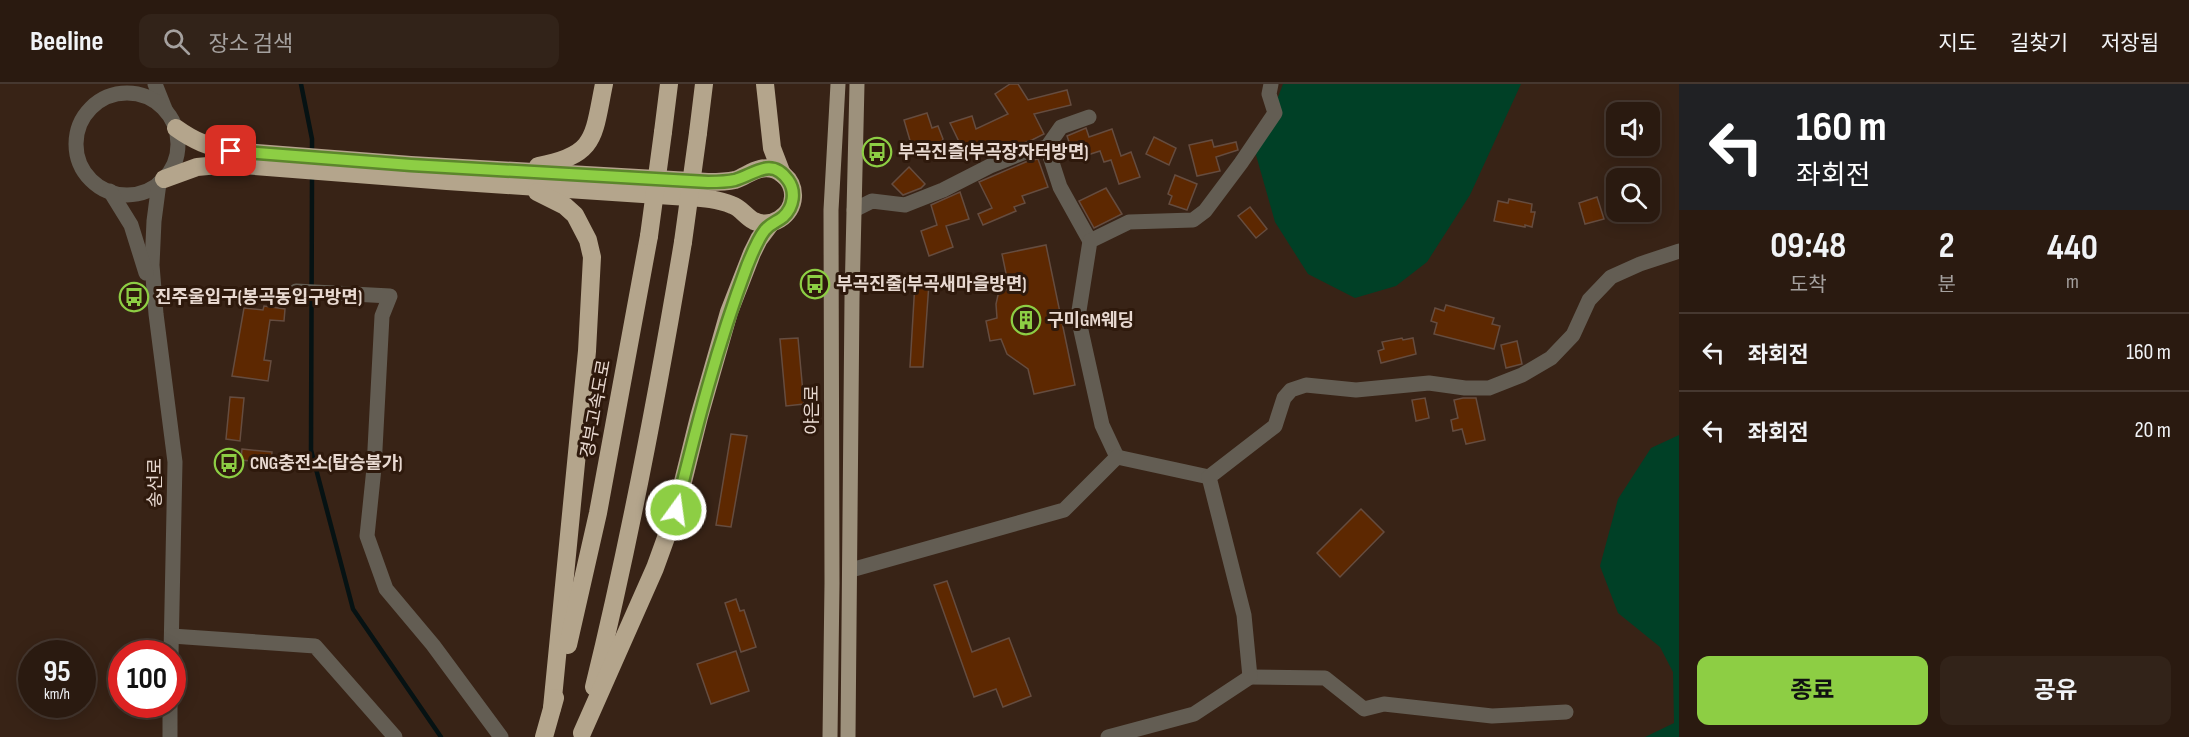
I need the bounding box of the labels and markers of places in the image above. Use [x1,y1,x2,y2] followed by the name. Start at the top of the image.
[205,125,256,176] pin
[861,136,893,168] bus stop icon: 부곡진즐(부곡장자터방면)
[898,142,1089,163] place label: 부곡진즐(부곡장자터방면)
[799,268,831,300] bus stop icon: 부곡진줄(부곡새마을방면)
[836,274,1027,295] place label: 부곡진줄(부곡새마을방면)
[118,281,150,313] bus stop icon: 진주울입구(봉곡동입구방면)
[155,287,362,308] place label: 진주울입구(봉곡동입구방면)
[1010,304,1042,336] building icon: 구미GM웨딩
[1047,310,1134,331] place label: 구미GM웨딩
[213,447,245,479] bus stop icon: CNG충전소(탑승불가)
[250,453,403,474] place label: CNG충전소(탑승불가)

